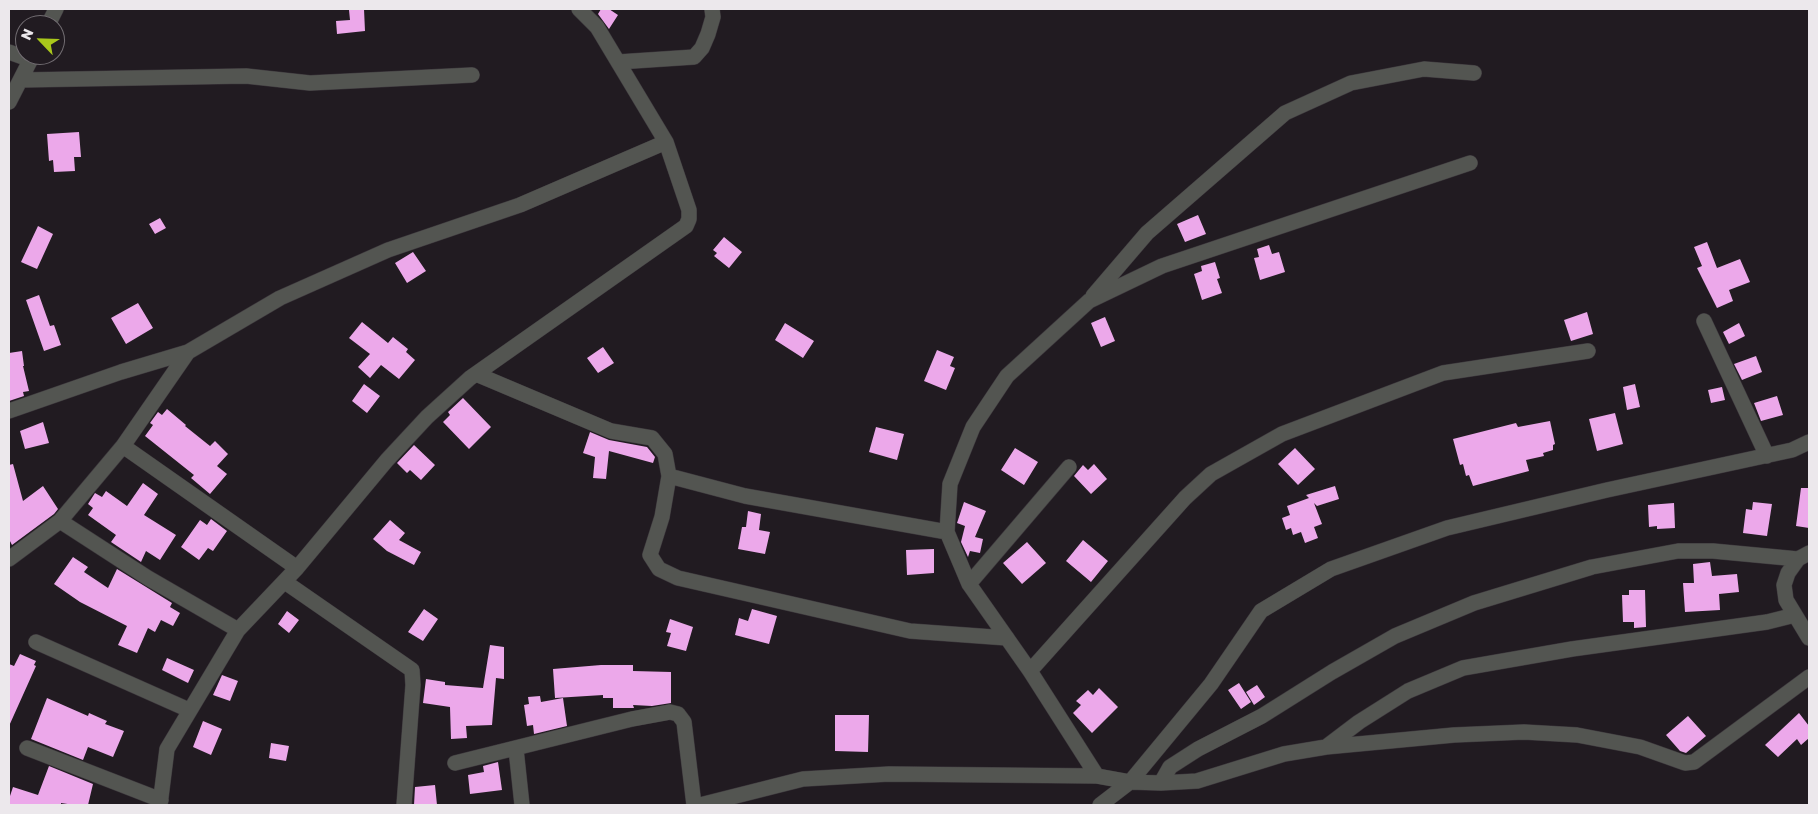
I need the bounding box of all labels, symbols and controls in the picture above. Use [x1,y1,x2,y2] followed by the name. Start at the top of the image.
[15,15,65,65] north arrow
[17,26,37,42] text: N

